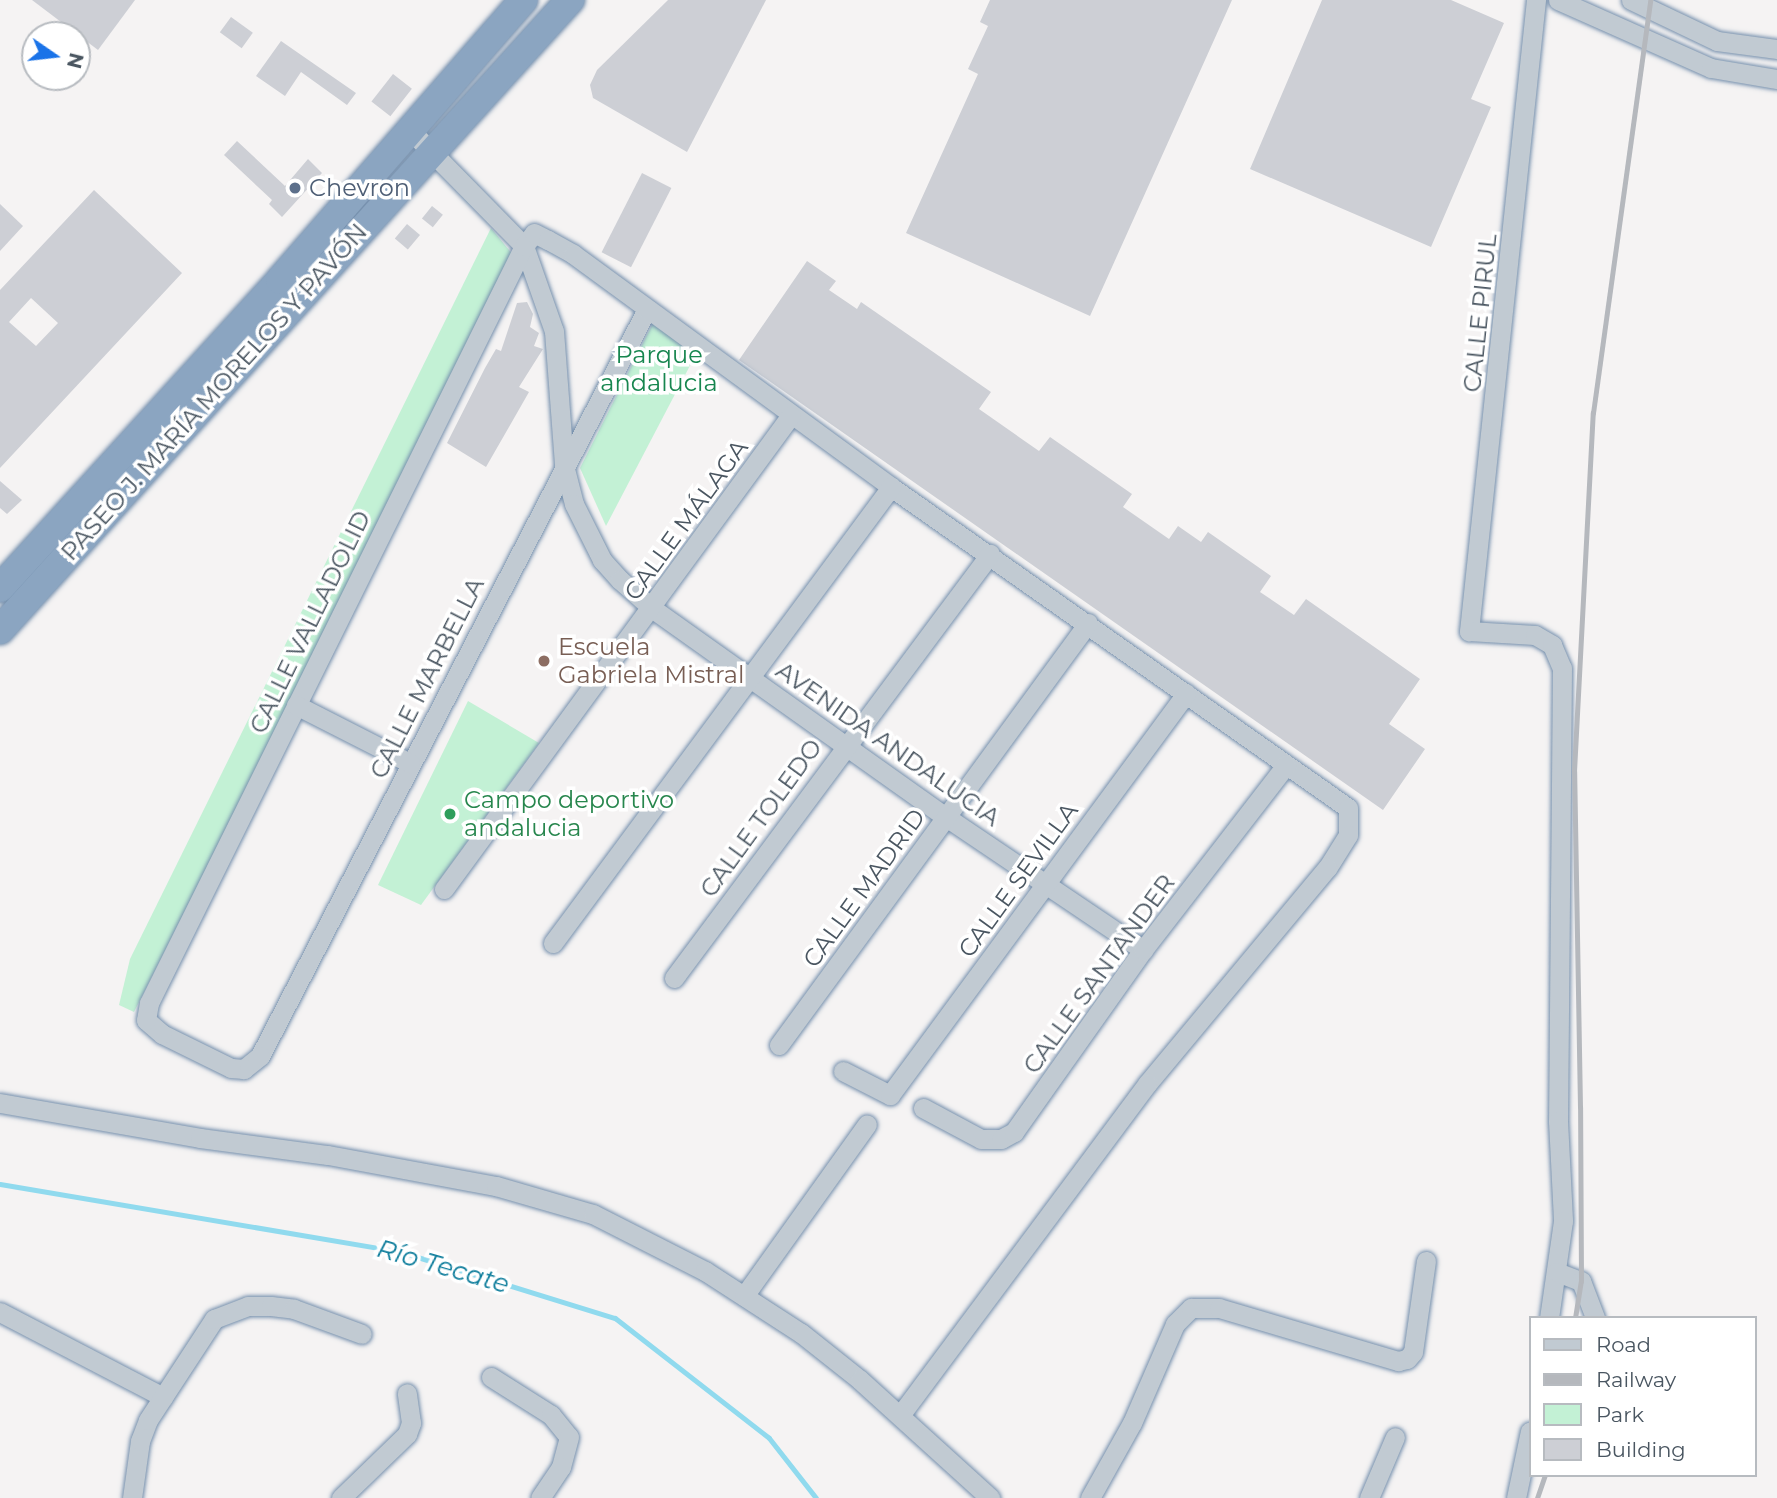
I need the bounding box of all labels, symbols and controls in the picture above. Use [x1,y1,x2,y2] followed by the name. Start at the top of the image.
[21,21,91,91] north arrow
[62,50,88,71] text: N
[309,174,410,202] place label: Chevron
[287,180,303,196] marker: Chevron
[55,218,373,566] street label: PASEO J. MARÍA MORELOS Y PAVÓN
[1457,232,1503,394] street label: CALLE PIRUL
[600,341,718,397] park label: Parque andalucia
[618,434,754,606] street label: CALLE MÁLAGA
[244,506,376,738] street label: CALLE VALLADOLID
[364,573,490,783] street label: CALLE MARBELLA
[558,633,744,689] place label: Escuela Gabriela Mistral
[536,653,552,669] marker: Escuela Gabriela Mistral
[771,656,1005,832] street label: AVENIDA ANDALUCIA
[694,733,828,903] street label: CALLE TOLEDO
[464,786,674,842] place label: Campo deportivo andalucia
[952,797,1084,963] street label: CALLE SEVILLA
[797,803,931,973] street label: CALLE MADRID
[442,806,458,822] marker: Campo deportivo andalucia
[1017,869,1181,1079] street label: CALLE SANTANDER
[373,1233,513,1301] water label: Río Tecate
[1528,1316,1756,1477] legend
[1596,1332,1651,1357] text: Road
[1596,1367,1676,1392] text: Railway
[1596,1402,1644,1427] text: Park
[1596,1437,1686,1462] text: Building

